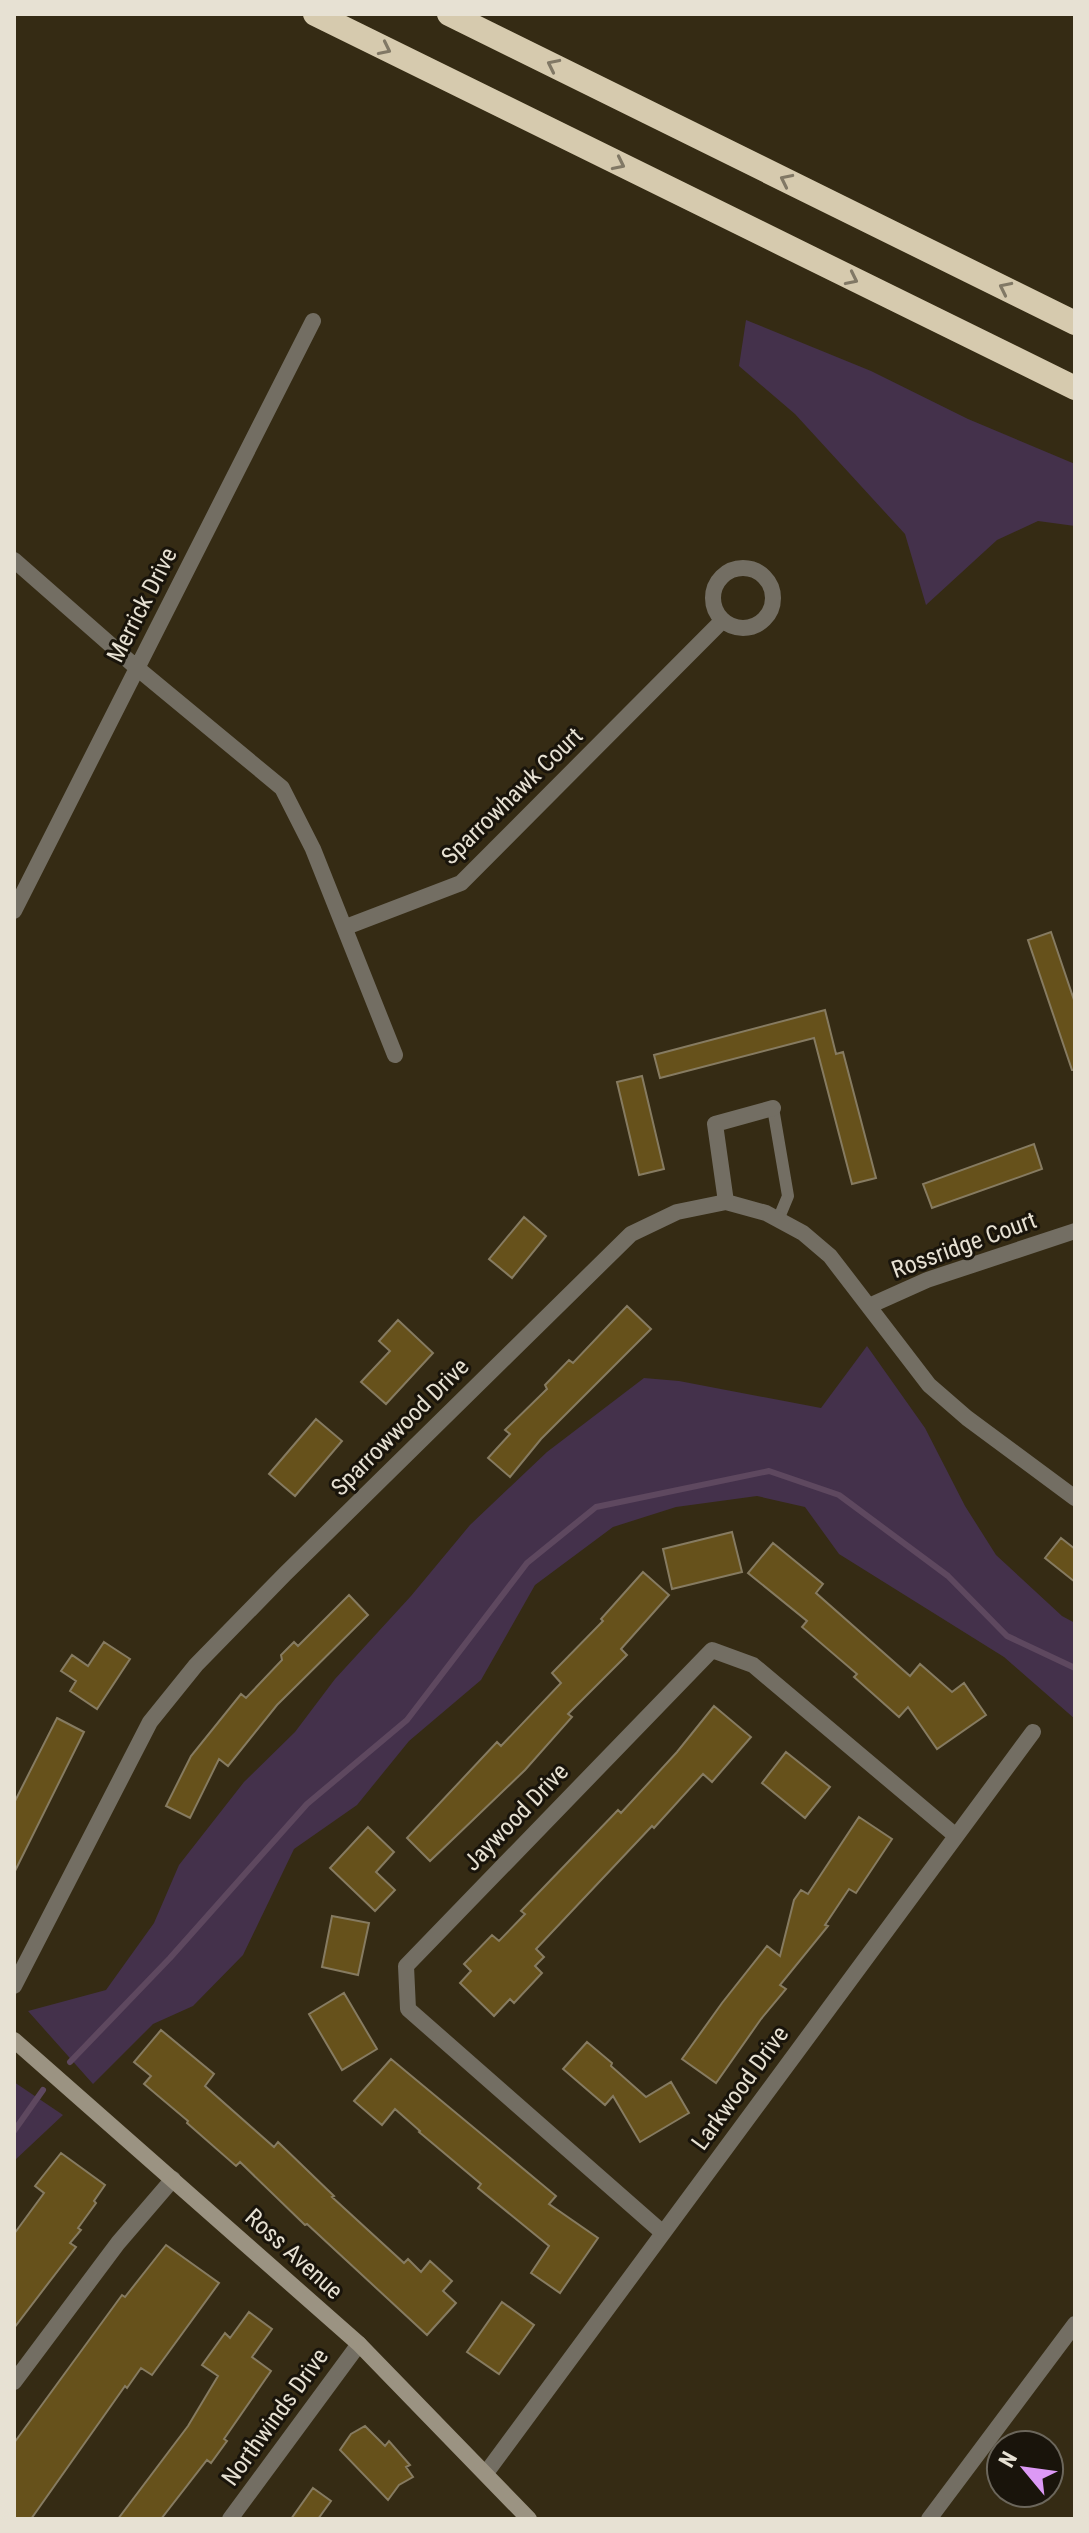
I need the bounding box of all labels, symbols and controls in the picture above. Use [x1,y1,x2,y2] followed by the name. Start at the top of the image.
[377,39,392,54] one-way arrow
[546,59,561,75] one-way arrow
[610,154,625,169] one-way arrow
[779,174,794,190] one-way arrow
[843,269,858,284] one-way arrow
[999,282,1013,298] one-way arrow
[101,543,183,667] street label: Merrick Drive
[436,722,588,870] street label: Sparrowhawk Court
[888,1206,1040,1284] street label: Rossridge Court
[325,1352,475,1502] street label: Sparrowwood Drive
[458,1758,574,1876] street label: Jaywood Drive
[686,2021,794,2155] street label: Larkwood Drive
[240,2203,348,2305] street label: Ross Avenue
[216,2343,334,2491] street label: Northwinds Drive
[985,2429,1065,2509] north arrow
[994,2448,1022,2472] text: N

